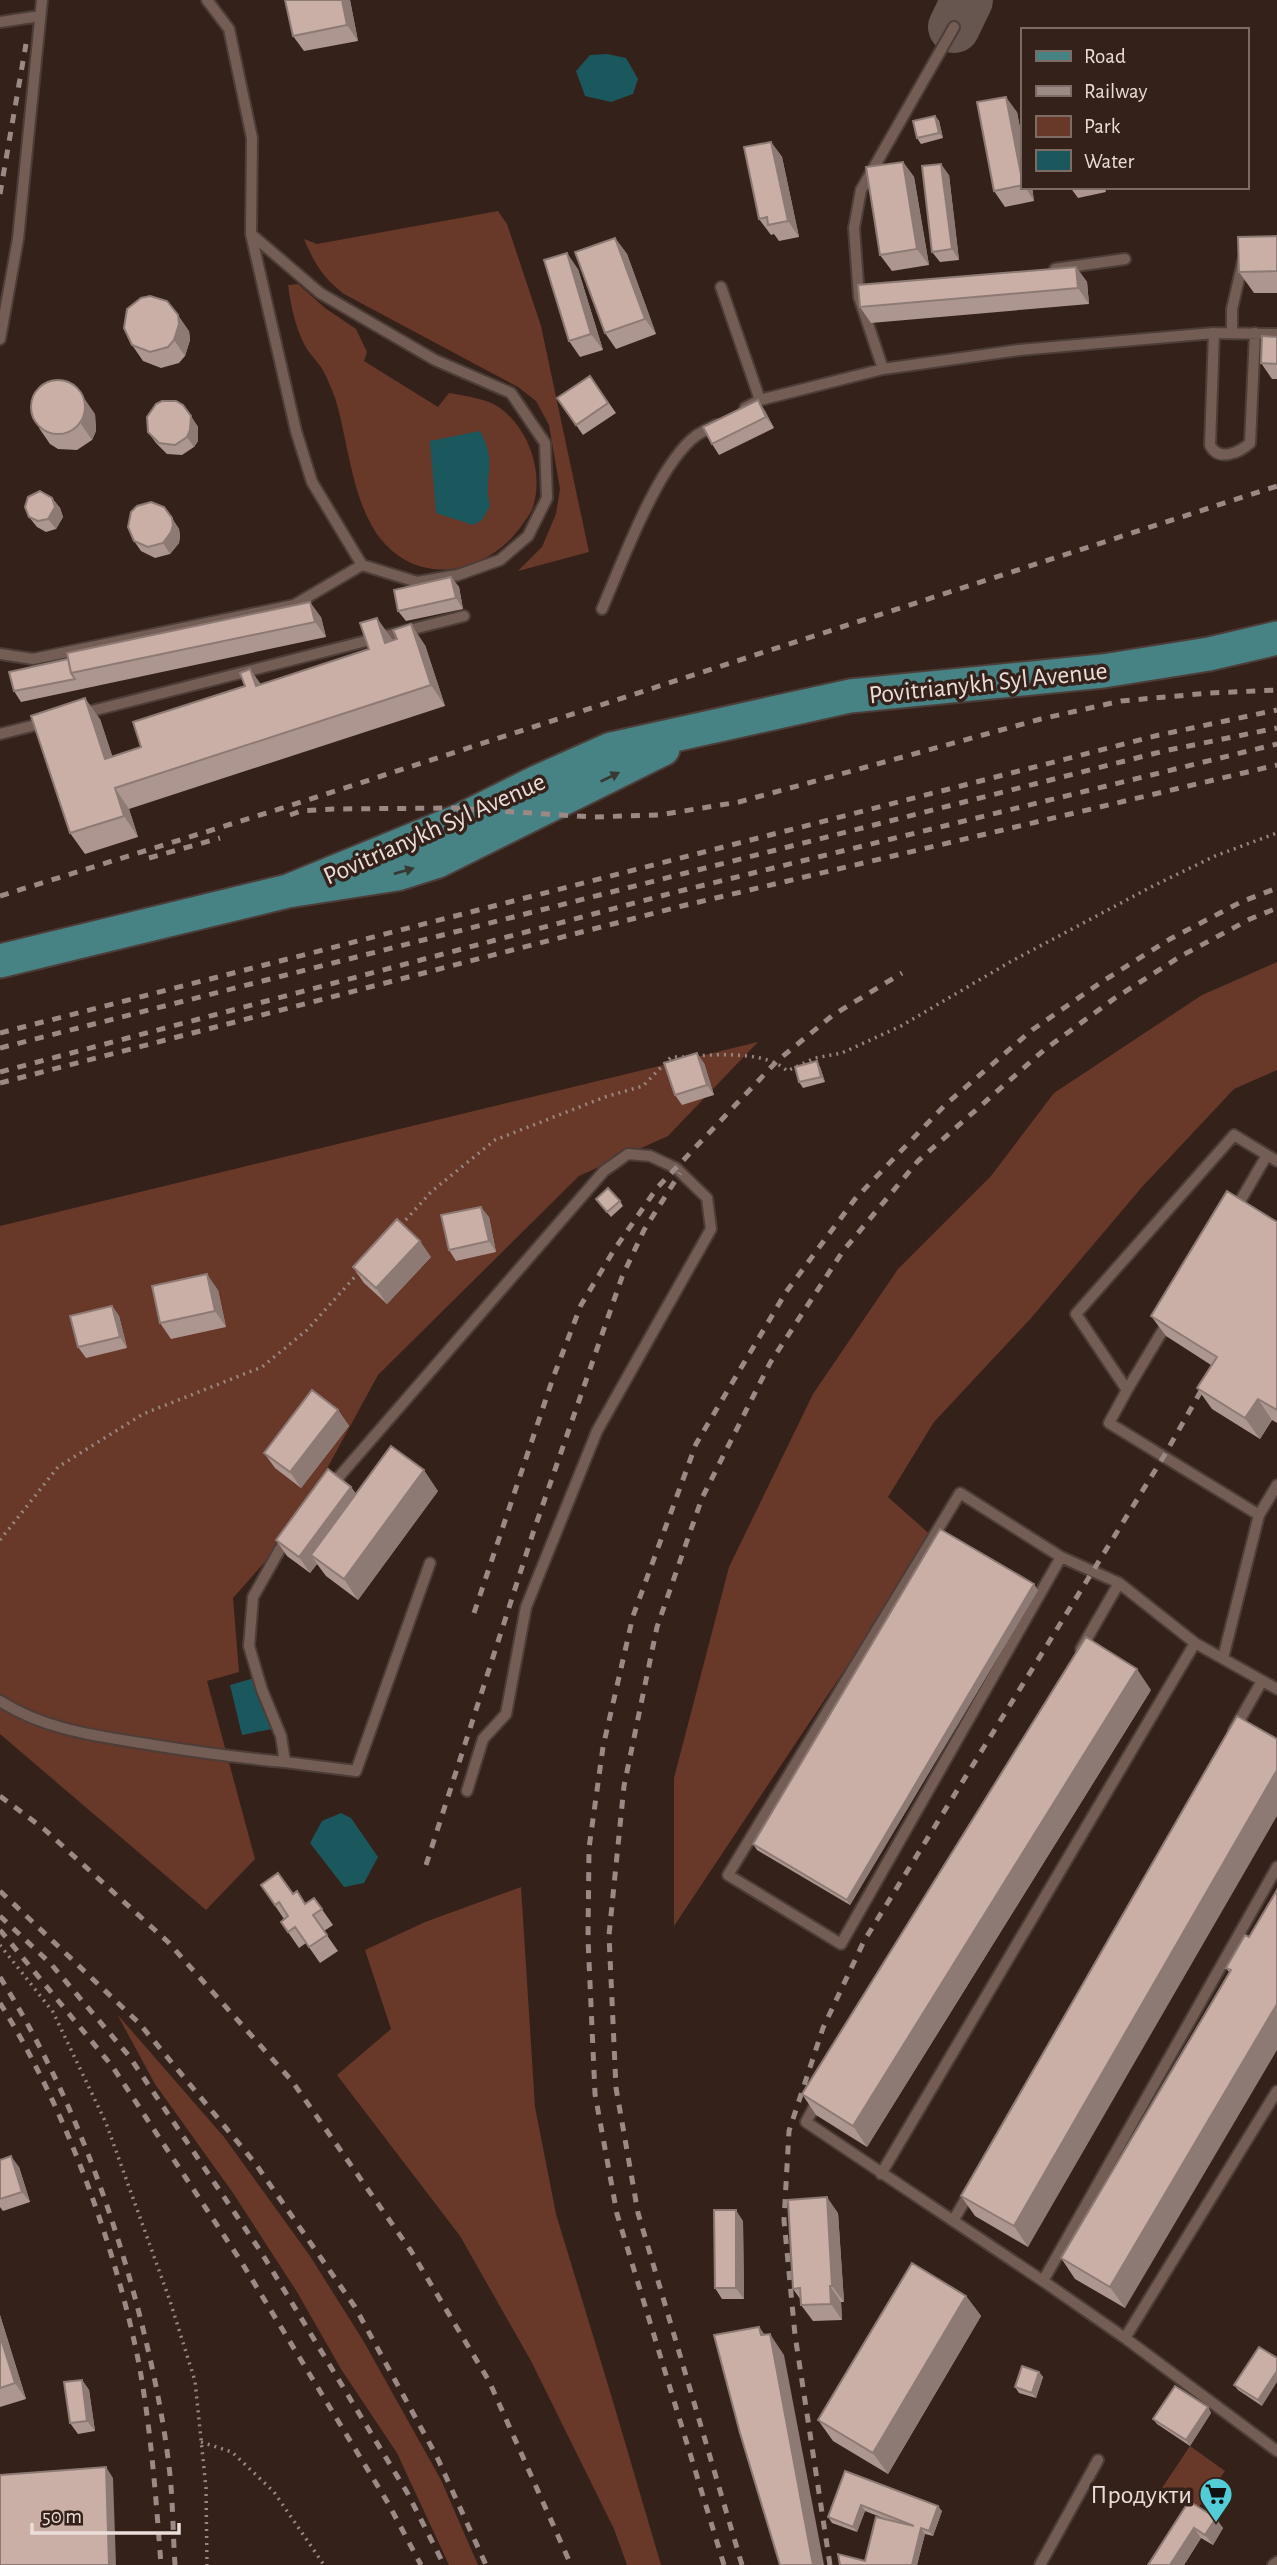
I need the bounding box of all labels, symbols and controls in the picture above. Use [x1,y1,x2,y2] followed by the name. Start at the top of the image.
[1021,28,1249,189] legend
[1084,46,1126,67] text: Road
[1084,81,1147,102] text: Railway
[1084,116,1121,137] text: Park
[1084,151,1134,172] text: Water
[867,658,1109,708] street label: Povitrianykh Syl Avenue
[320,768,549,890] street label: Povitrianykh Syl Avenue
[600,771,620,782] one-way arrow
[394,866,415,876] one-way arrow
[1197,2475,1235,2524] supermarket icon: Продукти
[1090,2482,1192,2508] place label: Продукти
[32,2492,178,2536] scale bar
[42,2506,82,2527] text: 50 m

